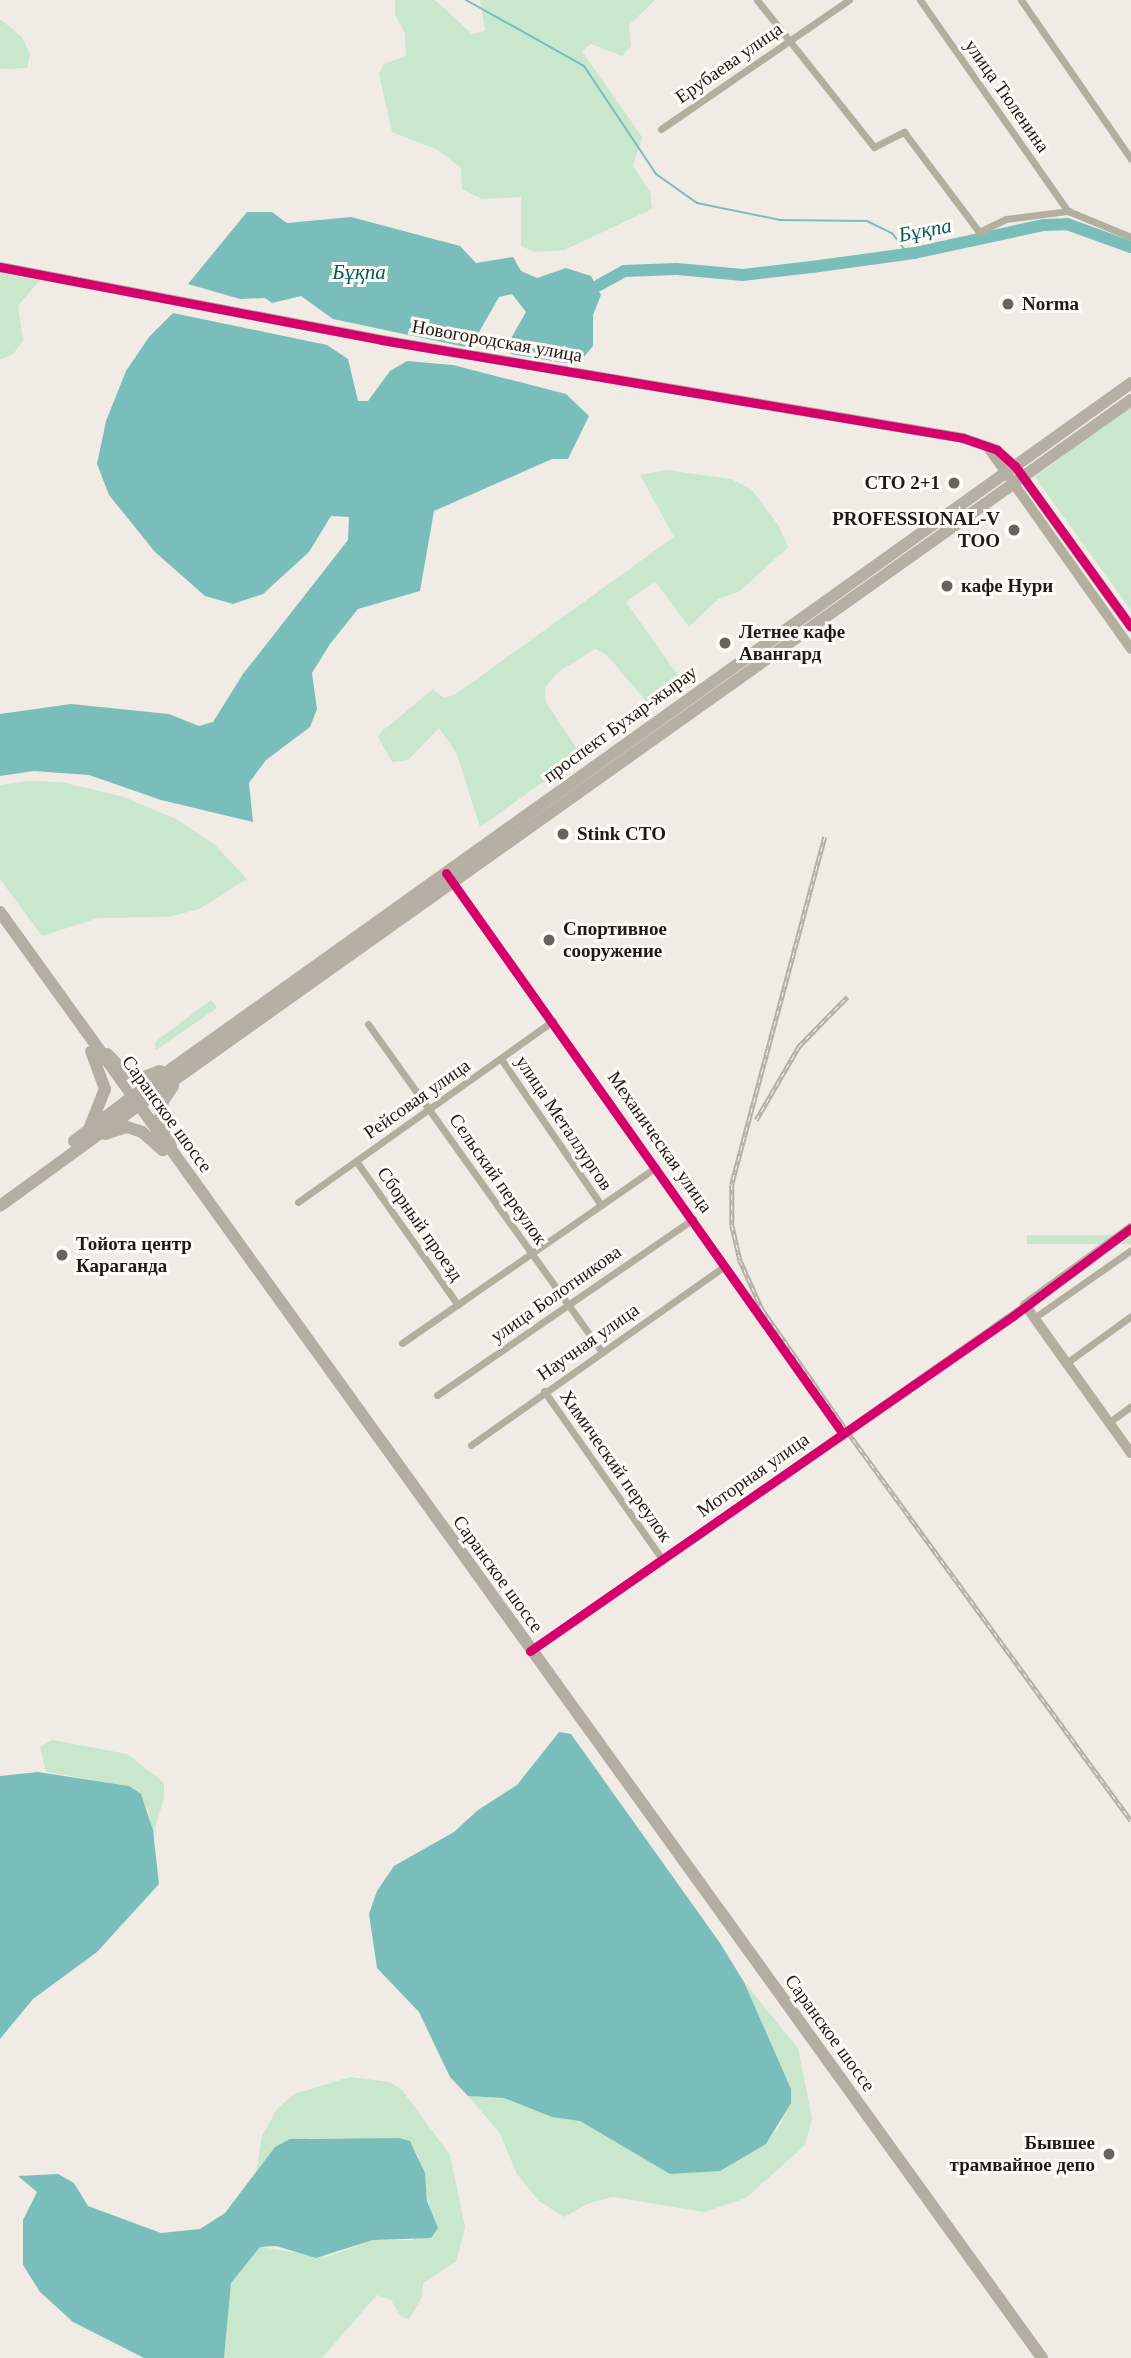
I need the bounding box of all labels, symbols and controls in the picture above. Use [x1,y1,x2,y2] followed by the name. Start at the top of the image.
[671,18,787,108] street label: Ерубаева улица
[960,35,1054,157] street label: улица Тюленина
[896,213,954,247] water label: Бұқпа
[332,259,386,285] water label: Бұқпа
[1022,293,1079,315] place label: Norma
[1000,296,1016,312] marker: Norma
[410,315,584,367] street label: Новогородская улица
[865,472,940,494] place label: СТО 2+1
[946,475,962,491] marker: СТО 2+1
[832,508,1000,552] place label: PROFESSIONAL-V ТОО
[1006,522,1022,538] marker: PROFESSIONAL-V ТОО
[961,575,1053,597] place label: кафе Нури
[939,578,955,594] marker: кафе Нури
[739,621,845,665] place label: Летнее кафе Авангард
[717,635,733,651] marker: Летнее кафе Авангард
[539,661,701,787] street label: проспект Бухар-жырау
[577,823,666,845] place label: Stink СТО
[555,826,571,842] marker: Stink СТО
[563,918,667,962] place label: Спортивное сооружение
[541,932,557,948] marker: Спортивное сооружение
[117,1051,217,1177] street label: Саранское шоссе
[510,1051,618,1195] street label: улица Металлургов
[360,1054,474,1144] street label: Рейсовая улица
[603,1067,717,1217] street label: Механическая улица
[444,1109,552,1249] street label: Сельский переулок
[372,1162,468,1286] street label: Сборный проезд
[76,1233,192,1277] place label: Тойота центр Караганда
[486,1240,626,1348] street label: улица Болотникова
[54,1247,70,1263] marker: Тойота центр Караганда
[533,1298,643,1386] street label: Научная улица
[555,1386,677,1546] street label: Химический переулок
[693,1428,813,1522] street label: Моторная улица
[448,1511,548,1637] street label: Саранское шоссе
[780,1970,880,2096] street label: Саранское шоссе
[950,2132,1095,2176] place label: Бывшее трамвайное депо
[1101,2146,1117,2162] marker: Бывшее трамвайное депо

